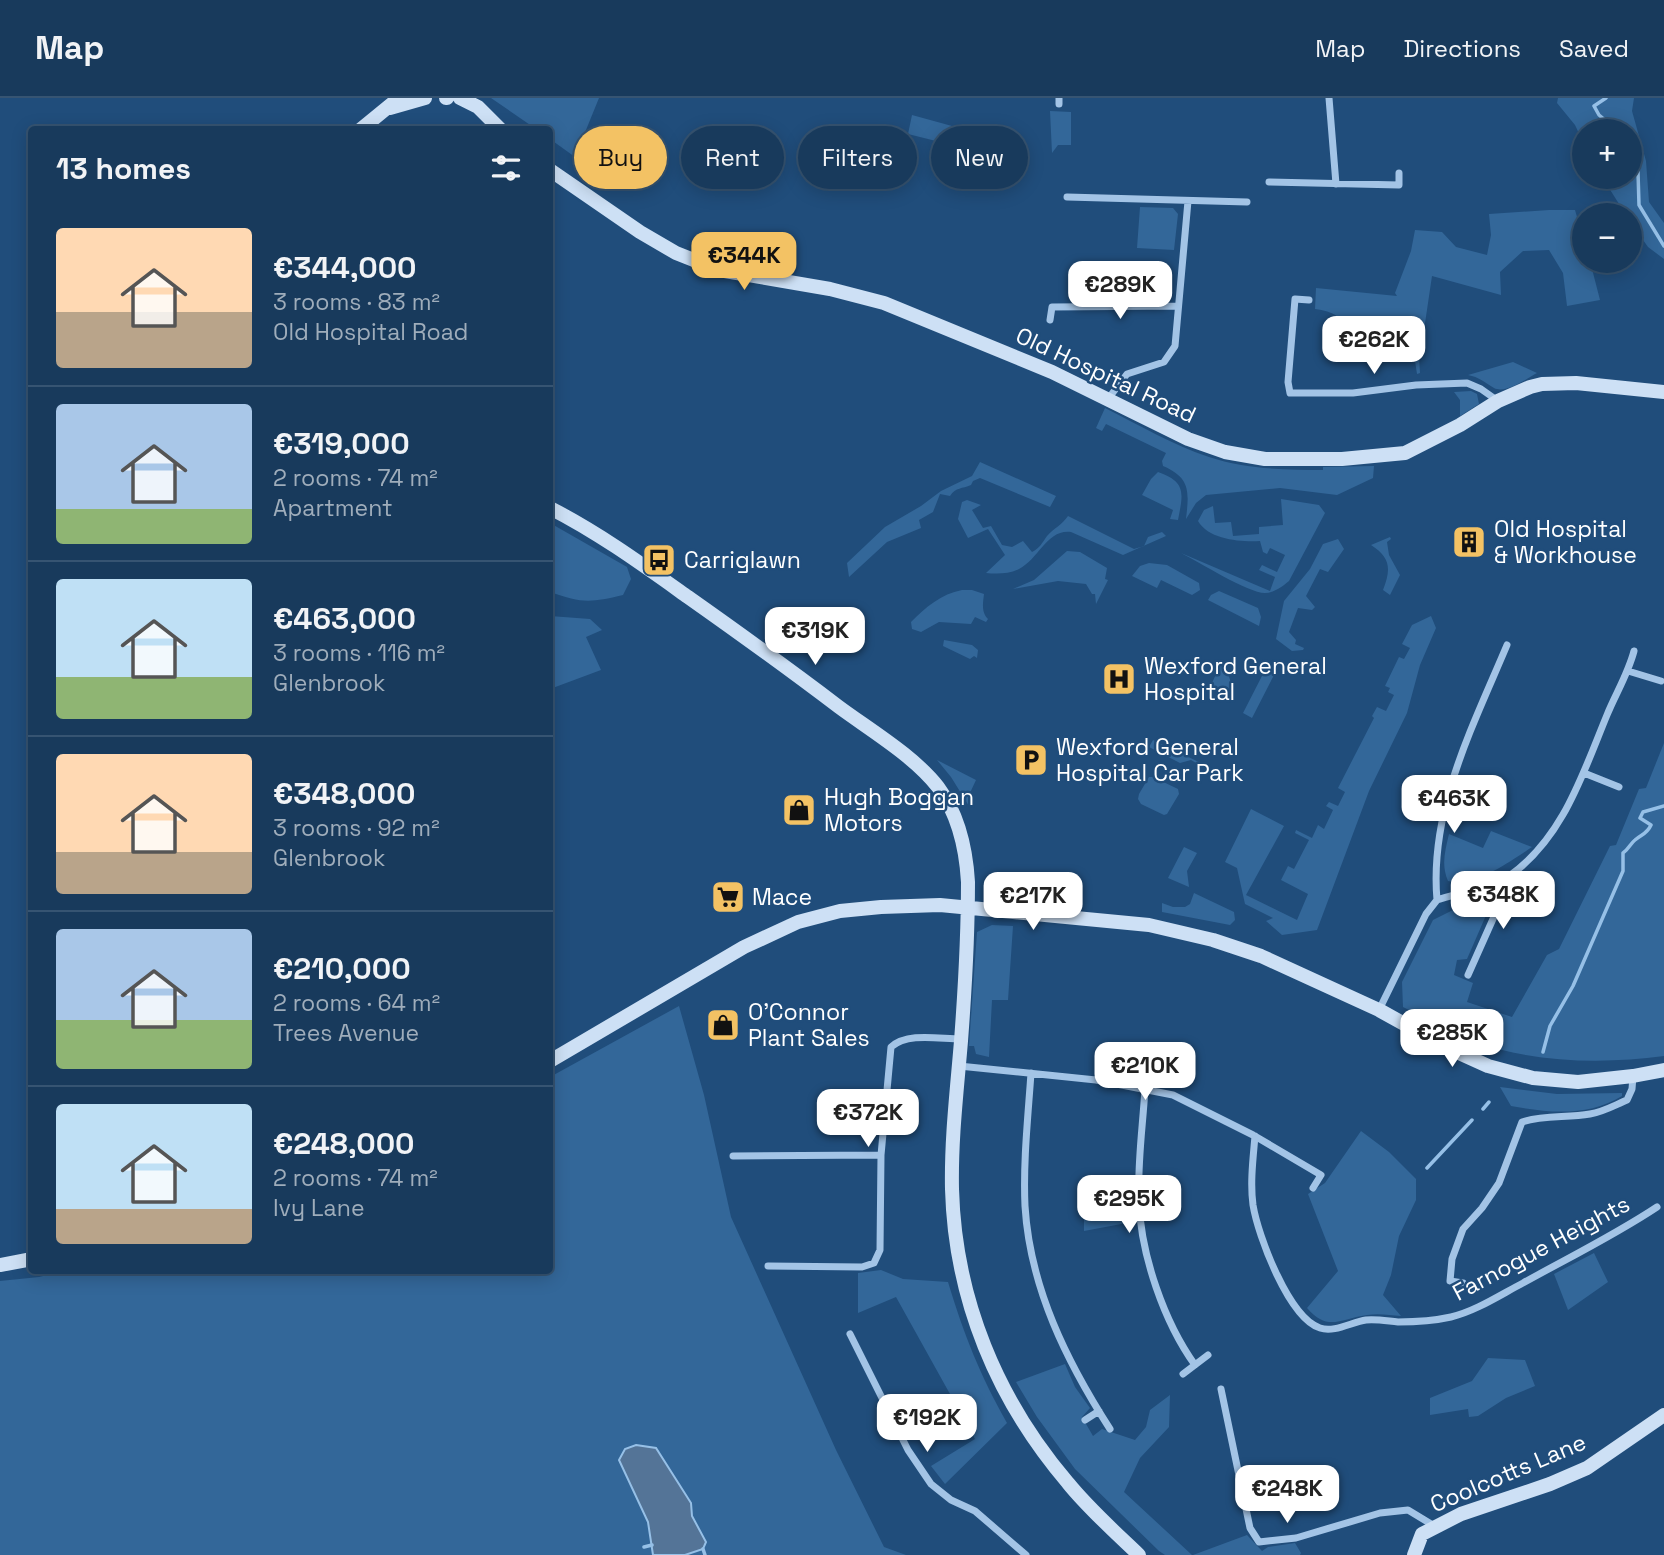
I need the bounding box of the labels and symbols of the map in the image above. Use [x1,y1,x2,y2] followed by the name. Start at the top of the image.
[695,232,793,292] pin: €344K
[1071,262,1169,321] pin: €289K
[1325,316,1423,376] pin: €262K
[1011,320,1201,430] street label: Old Hospital Road
[1494,514,1637,570] place label: Old Hospital & Workhouse
[1450,523,1488,561] building icon: Old Hospital & Workhouse
[640,541,678,579] bus stop icon: Carriglawn
[684,545,801,575] place label: Carriglawn
[766,608,864,667] pin: €319K
[1144,651,1327,707] place label: Wexford General Hospital
[1100,660,1138,698] hospital icon: Wexford General Hospital
[1056,732,1244,788] place label: Wexford General Hospital Car Park
[1012,741,1050,779] parking icon: Wexford General Hospital Car Park
[1405,776,1503,835] pin: €463K
[824,782,974,838] place label: Hugh Boggan Motors
[780,791,818,829] shop icon: Hugh Boggan Motors
[984,872,1082,932] pin: €217K
[1454,872,1552,931] pin: €348K
[709,878,747,916] supermarket icon: Mace
[752,882,812,912] place label: Mace
[748,997,870,1053] place label: O'Connor Plant Sales
[704,1006,742,1044] shop icon: O'Connor Plant Sales
[1403,1010,1501,1069] pin: €285K
[1096,1042,1194,1102] pin: €210K
[819,1090,917,1149] pin: €372K
[1080,1176,1178,1235] pin: €295K
[1447,1189,1635,1307] street label: Farnogue Heights
[878,1394,976,1454] pin: €192K
[1426,1427,1590,1519] street label: Coolcotts Lane
[1238,1466,1336,1525] pin: €248K

